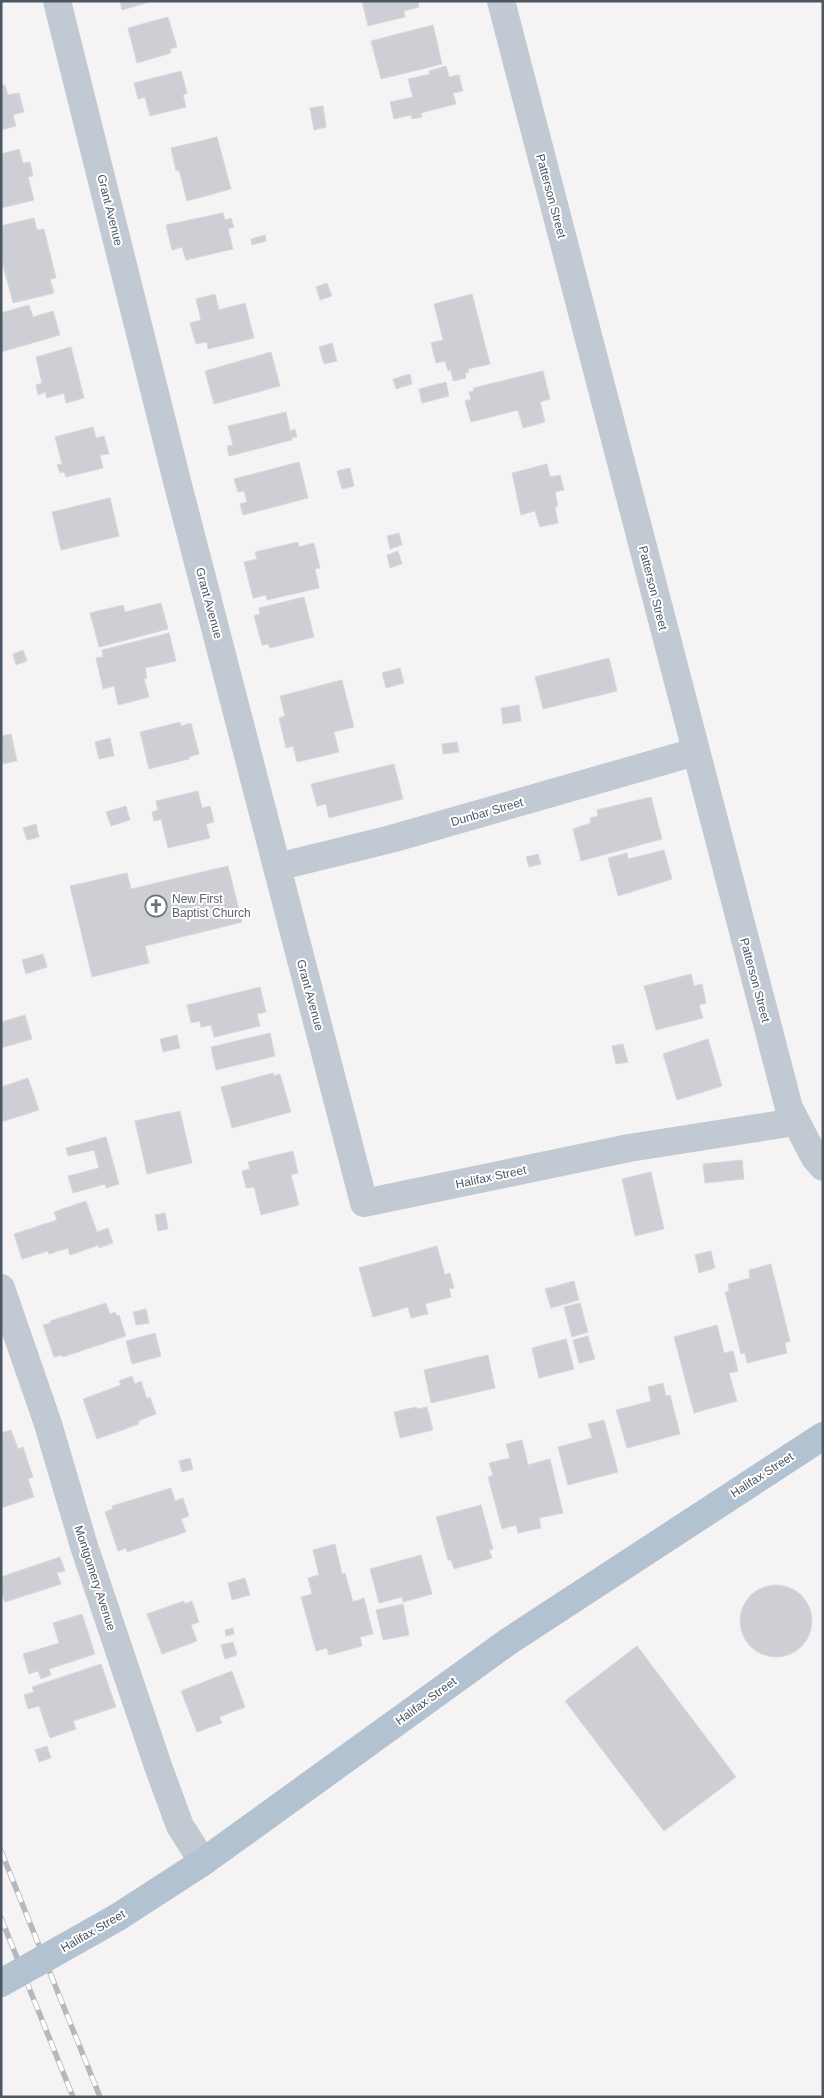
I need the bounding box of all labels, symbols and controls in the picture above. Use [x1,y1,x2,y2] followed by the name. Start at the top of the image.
[533,152,569,240] street label: Patterson Street
[94,173,126,248] street label: Grant Avenue
[636,544,670,632] street label: Patterson Street
[193,566,225,640] street label: Grant Avenue
[449,795,525,829] street label: Dunbar Street
[172,892,251,920] place label: New First Baptist Church
[144,894,168,918] church icon: New First Baptist Church
[737,936,773,1024] street label: Patterson Street
[294,958,326,1032] street label: Grant Avenue
[454,1163,528,1191] street label: Halifax Street
[728,1449,797,1500] street label: Halifax Street
[71,1524,119,1633] street label: Montgomery Avenue
[393,1674,460,1728] street label: Halifax Street
[58,1907,128,1955] street label: Halifax Street

